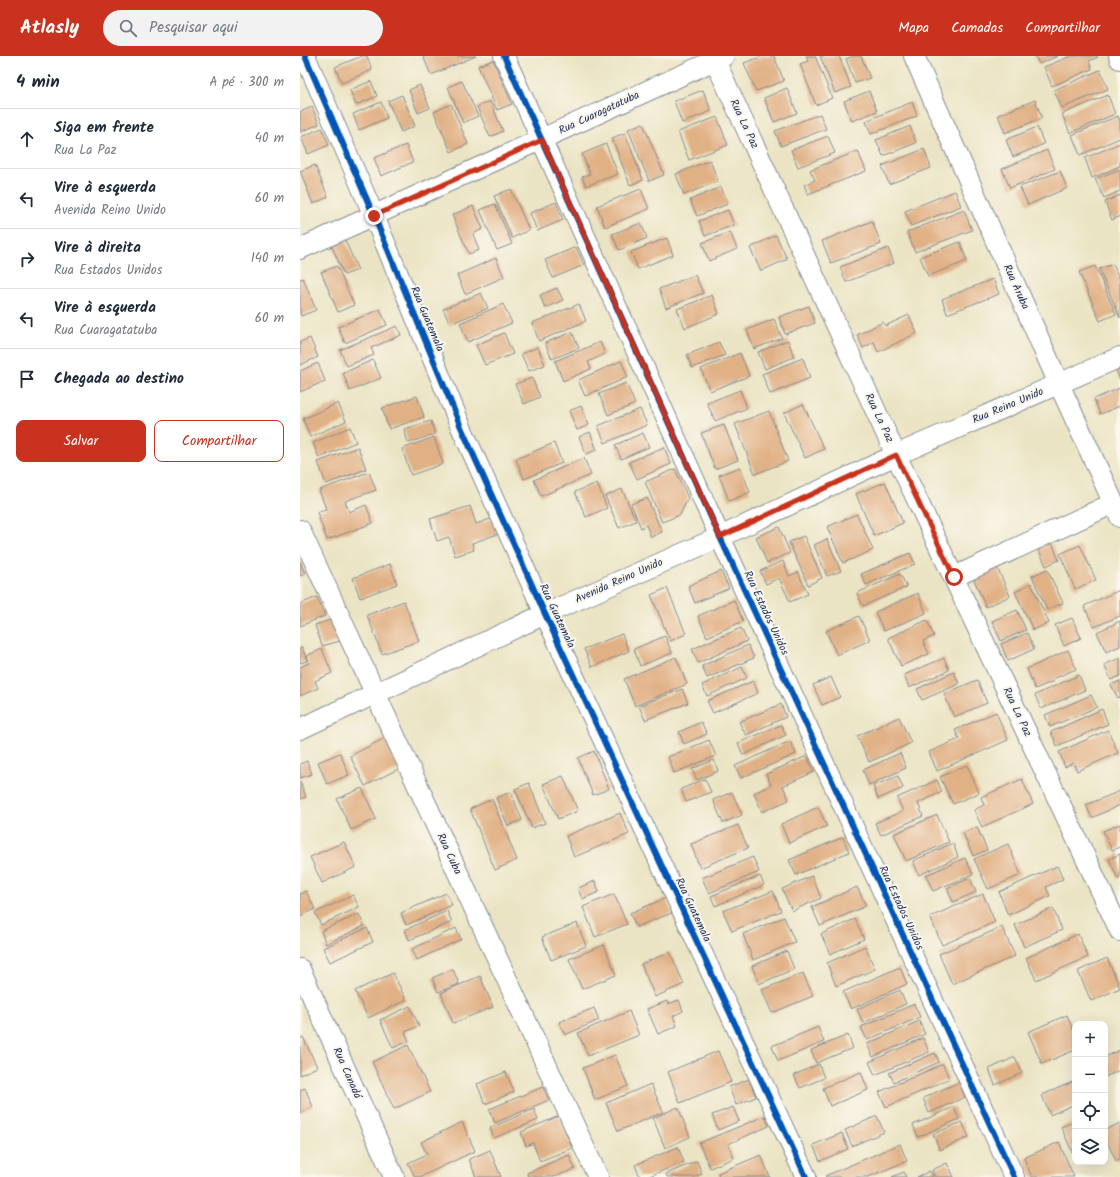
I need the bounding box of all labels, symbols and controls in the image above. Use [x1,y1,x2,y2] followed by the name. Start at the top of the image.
[103,10,383,46] search box
[20,13,79,43] text: Atlasly
[149,16,238,40] text: Pesquisar aqui
[117,17,139,39] icon: search
[898,17,929,39] text: Mapa
[951,17,1003,39] text: Camadas
[1025,17,1100,39] text: Compartilhar
[16,69,60,96] text: 4 min
[209,72,284,93] text: A pé · 300 m
[556,86,642,140] street label: Rua Cuaragatatuba
[725,96,763,152] street label: Rua La Paz
[54,116,154,140] text: Siga em frente
[16,128,38,150] icon: ahead
[255,128,284,149] text: 40 m
[54,140,116,161] text: Rua La Paz
[54,176,156,200] text: Vire à esquerda
[16,188,38,210] icon: left
[255,188,284,209] text: 60 m
[54,200,166,221] text: Avenida Reino Unido
[365,207,383,225] route end
[54,236,141,260] text: Vire à direita
[16,248,38,270] icon: right
[251,248,284,269] text: 140 m
[54,260,162,281] text: Rua Estados Unidos
[998,261,1034,313] street label: Rua Aruba
[405,284,449,354] street label: Rua Guatemala
[54,296,156,320] text: Vire à esquerda
[16,308,38,330] icon: left
[255,308,284,329] text: 60 m
[54,320,157,341] text: Rua Cuaragatatuba
[54,367,184,391] text: Chegada ao destino
[16,368,38,390] icon: arrive
[969,383,1047,429] street label: Rua Reino Unido
[860,390,898,446] street label: Rua La Paz
[16,420,146,462] button: Salvar
[154,420,284,462] button: Compartilhar
[572,554,666,608] street label: Avenida Reino Unido
[738,568,794,659] street label: Rua Estados Unidos
[945,568,963,586] route start
[534,581,580,651] street label: Rua Guatemala
[998,684,1036,740] street label: Rua La Paz
[432,830,466,878] street label: Rua Cuba
[873,863,929,954] street label: Rua Estados Unidos
[670,875,716,945] street label: Rua Guatemala
[1072,1021,1108,1165] map controls
[1072,1021,1108,1057] button: +
[328,1044,367,1103] street label: Rua Canadá
[1072,1057,1108,1093] button: −
[1072,1093,1108,1129] button: locate
[1072,1129,1108,1165] button: layers

